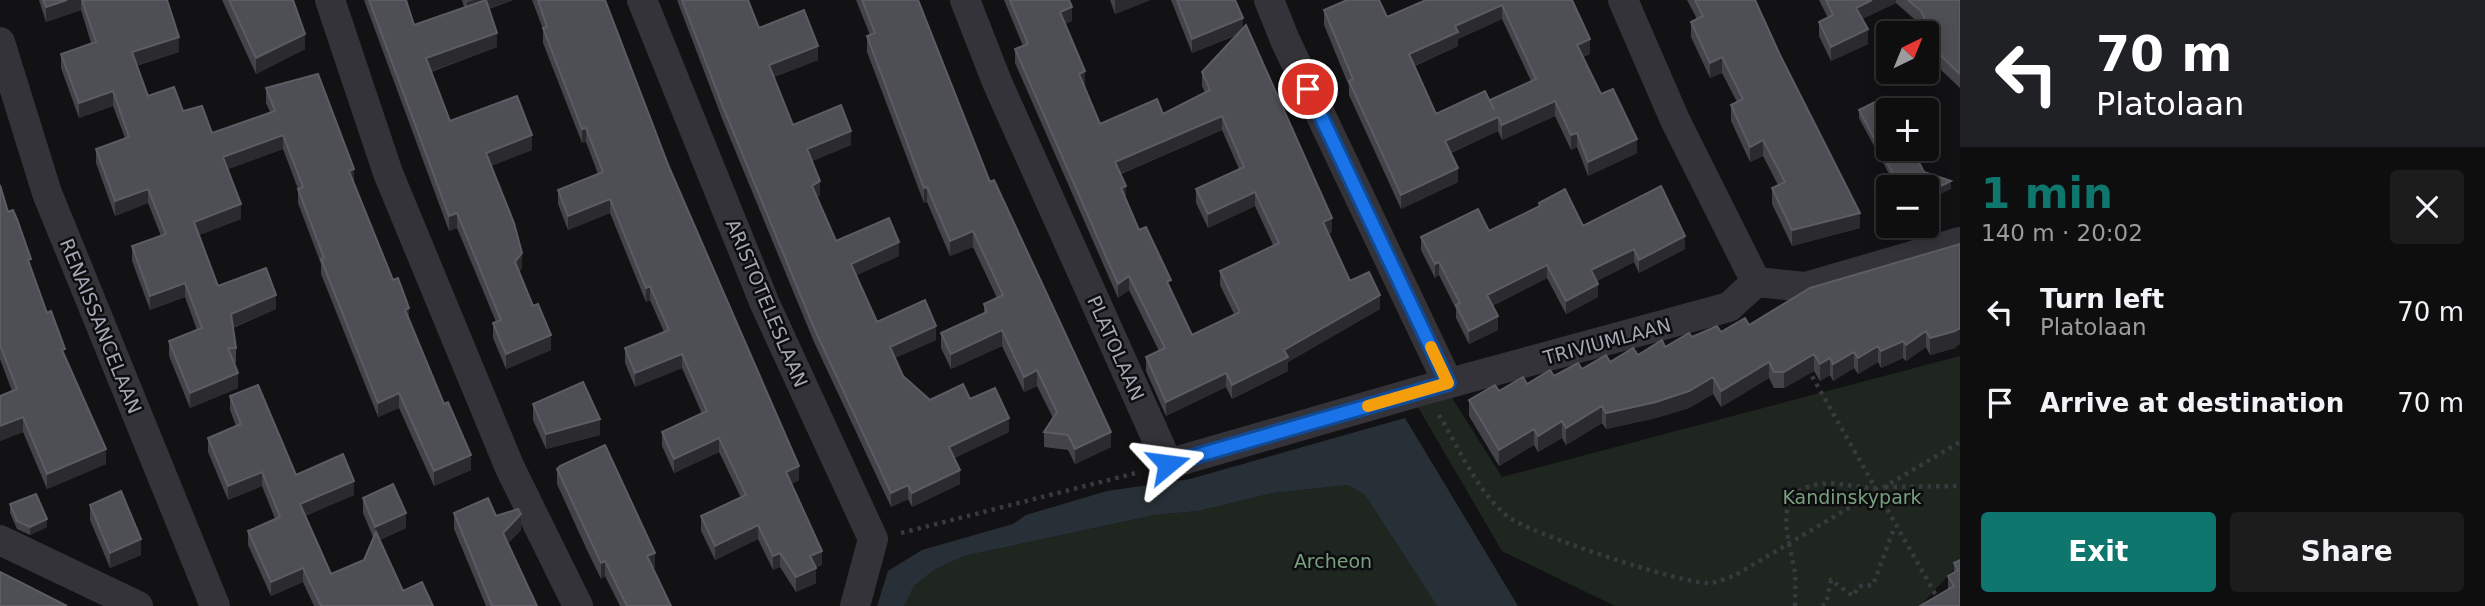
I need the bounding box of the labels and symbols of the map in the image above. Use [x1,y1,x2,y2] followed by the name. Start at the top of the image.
[1876,21,1939,84] north arrow
[1278,59,1338,119] pin
[722,216,812,390] street label: ARISTOTELESLAAN
[56,235,146,417] street label: RENAISSANCELAAN
[1083,292,1149,404] street label: PLATOLAAN
[1540,313,1673,369] street label: TRIVIUMLAAN
[1131,427,1205,501] position arrow
[1782,486,1922,508] park label: Kandinskypark
[1294,550,1372,572] park label: Archeon

